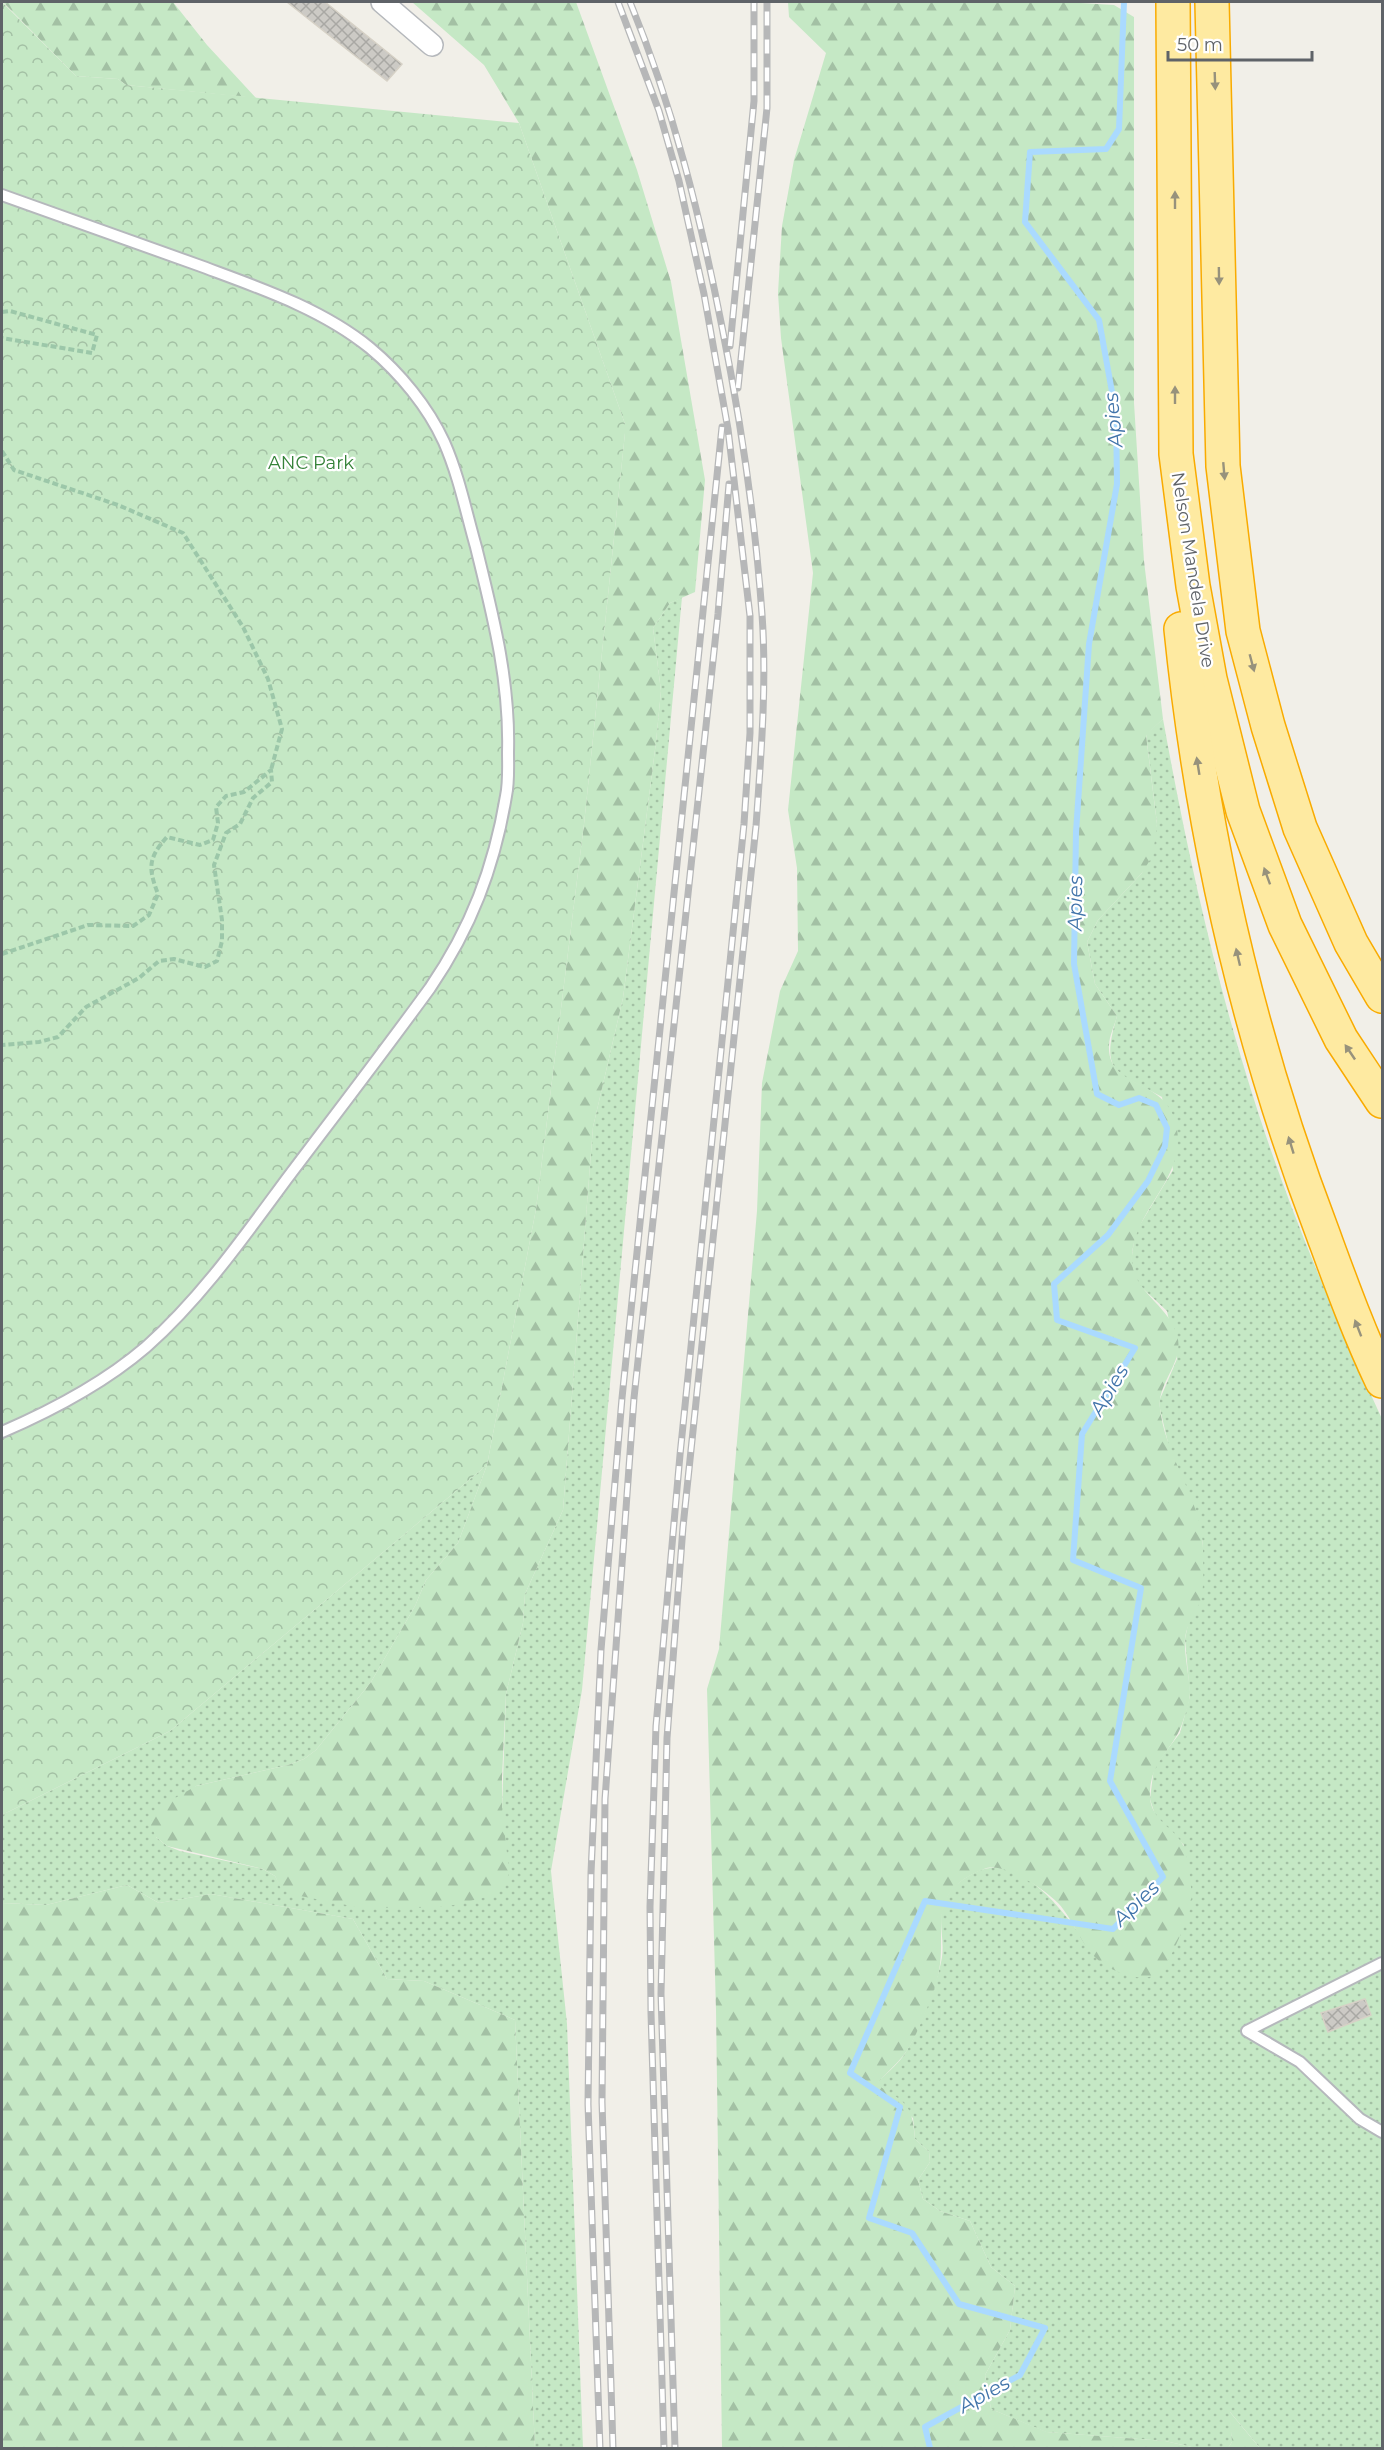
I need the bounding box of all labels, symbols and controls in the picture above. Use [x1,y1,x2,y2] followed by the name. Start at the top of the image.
[1168,24,1312,62] scale bar
[1177,34,1223,56] text: 50 m
[1210,71,1220,90] one-way arrow
[1170,191,1180,210] one-way arrow
[1214,266,1224,285] one-way arrow
[1170,386,1180,405] one-way arrow
[1099,391,1127,449] water label: Apies
[268,452,354,474] park label: ANC Park
[1219,461,1229,480] one-way arrow
[1167,471,1219,669] street label: Nelson Mandela Drive
[1247,654,1257,673] one-way arrow
[1194,757,1203,776] one-way arrow
[1262,867,1271,885] one-way arrow
[1063,875,1087,932] water label: Apies
[1232,948,1242,966] one-way arrow
[1345,1044,1356,1060] one-way arrow
[1286,1136,1295,1154] one-way arrow
[1353,1319,1362,1337] one-way arrow
[1084,1360,1134,1421] water label: Apies
[1107,1875,1164,1931] water label: Apies
[953,2370,1014,2418] water label: Apies

